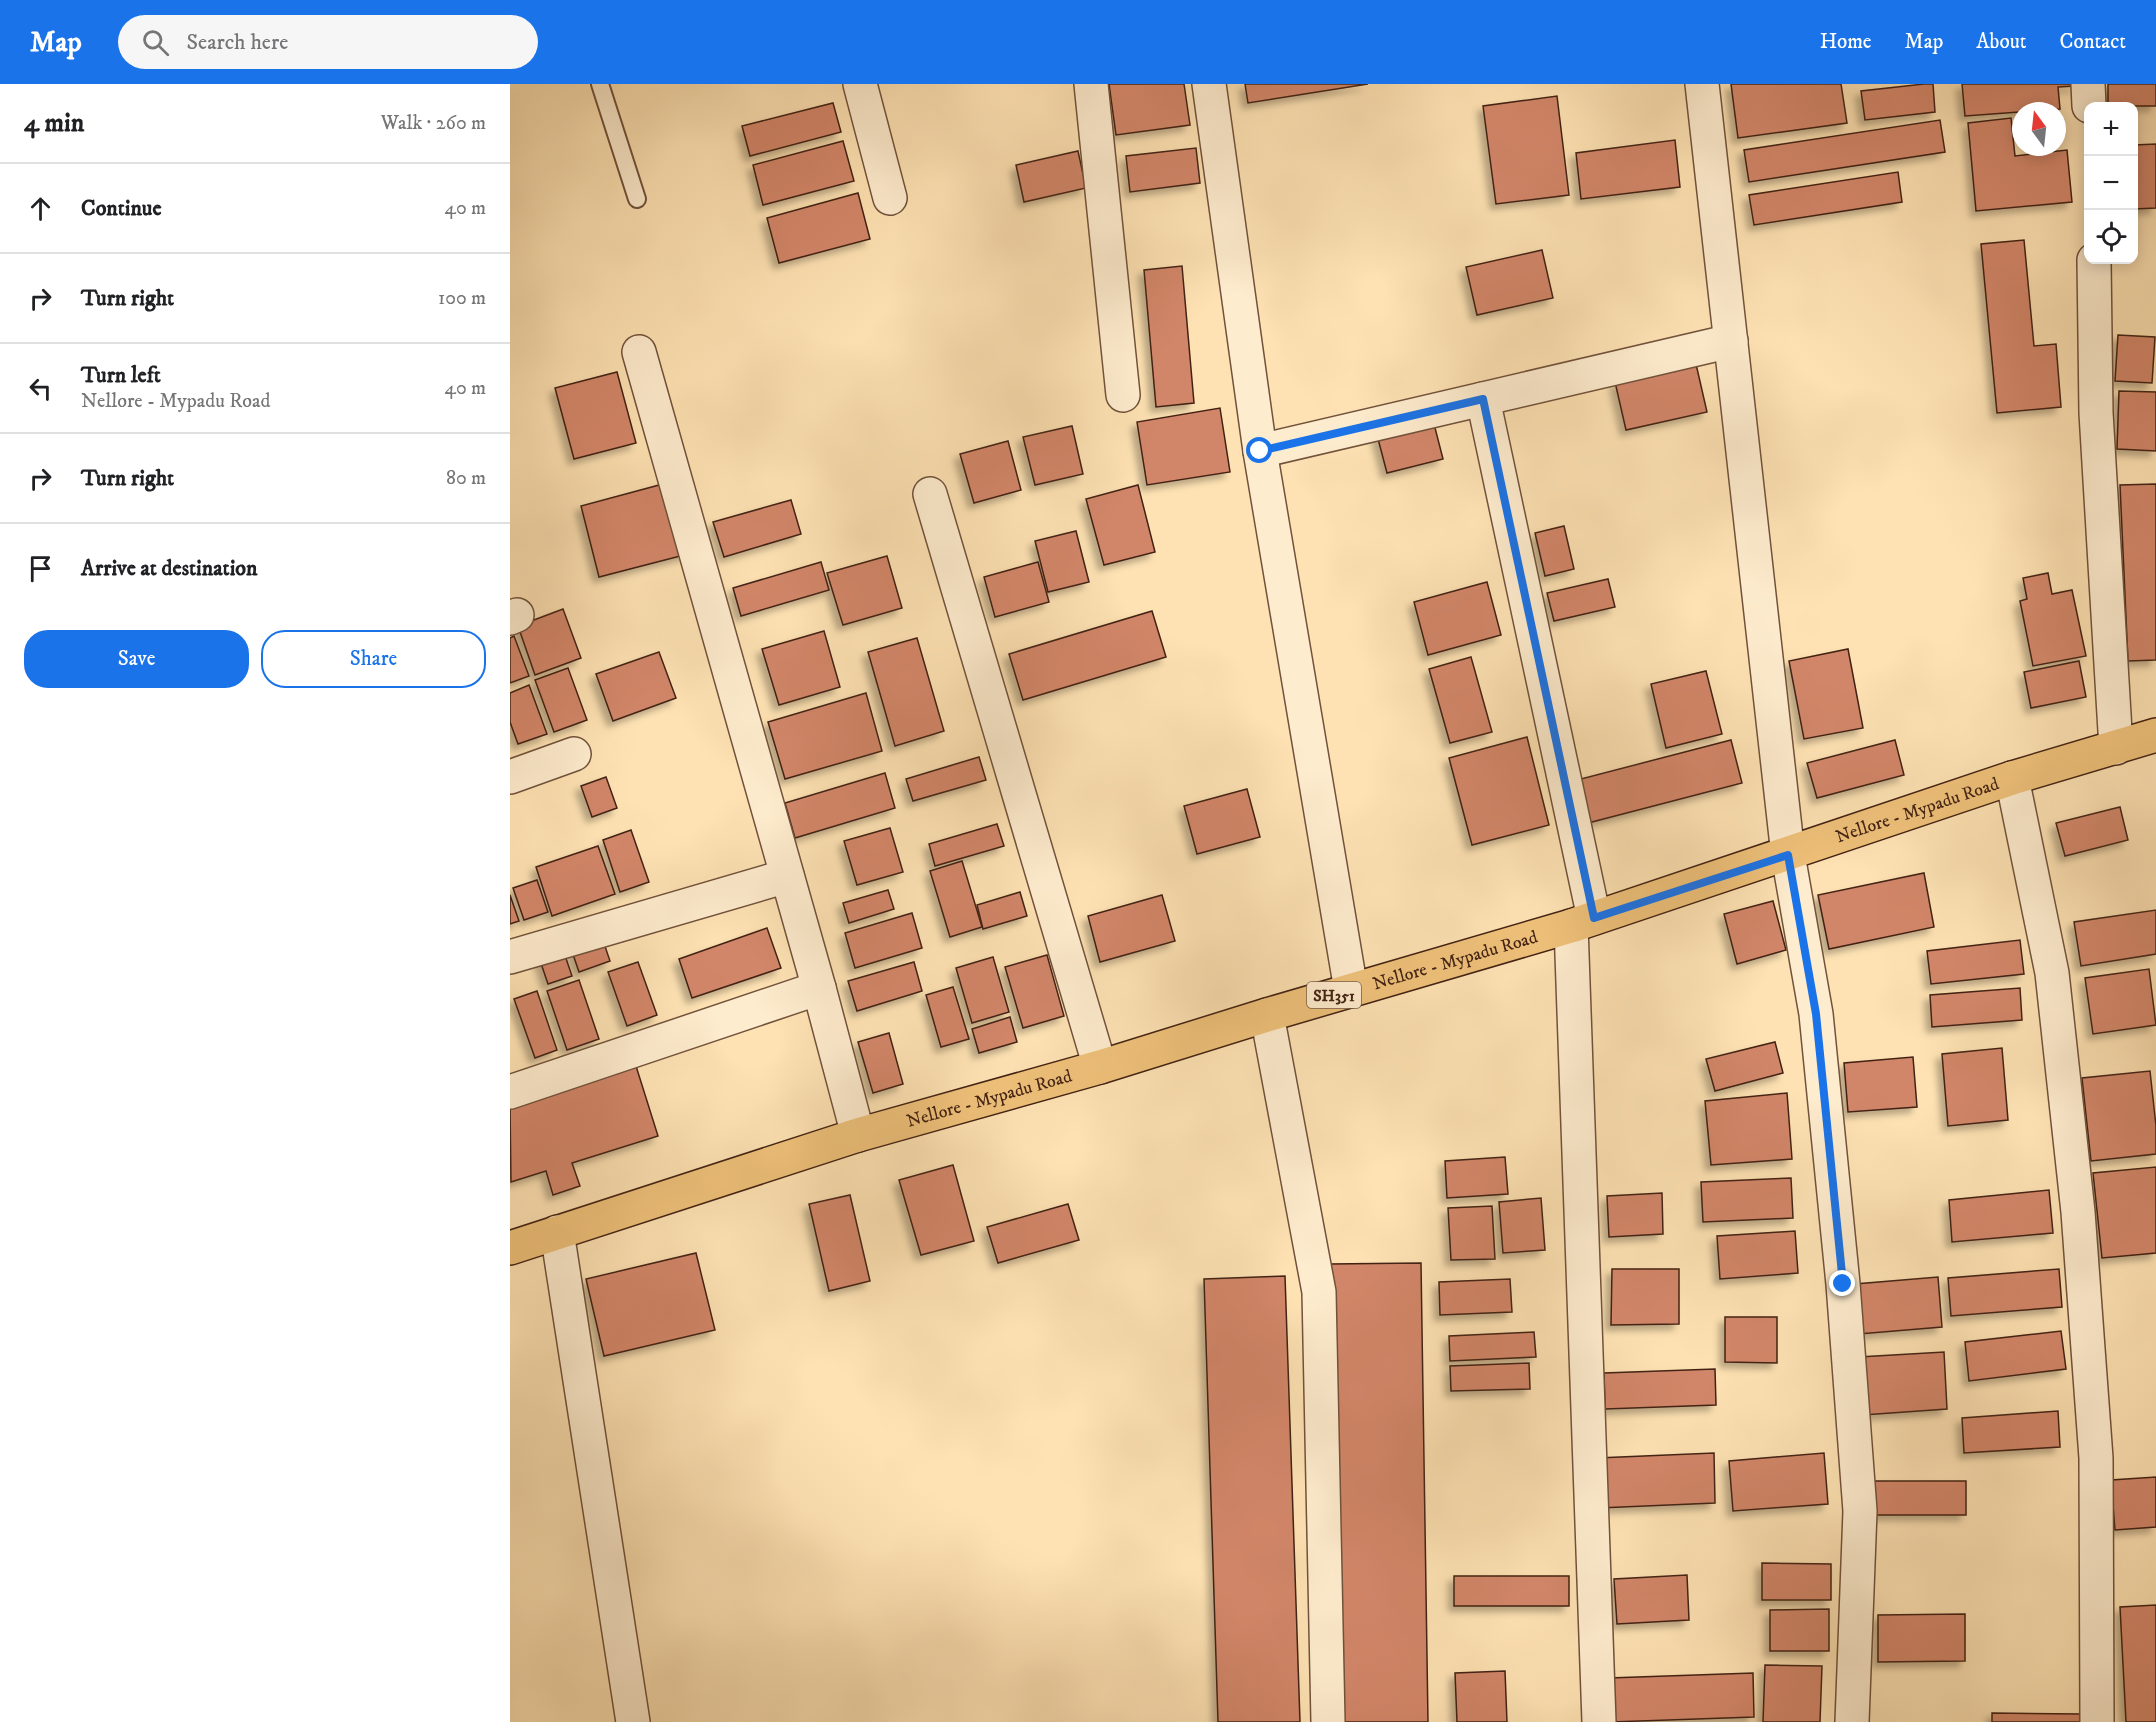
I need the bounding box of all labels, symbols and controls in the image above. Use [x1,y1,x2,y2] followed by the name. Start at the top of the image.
[118,15,538,69] search box
[30,25,82,60] text: Map
[139,26,172,59] icon: search
[187,29,288,56] text: Search here
[1820,29,1872,55] text: Home
[1905,29,1943,55] text: Map
[1976,29,2027,55] text: About
[2060,29,2126,55] text: Contact
[2012,102,2066,156] north arrow
[2084,102,2138,264] map controls
[2084,102,2138,156] button: +
[24,107,84,140] text: 4 min
[381,111,486,136] text: Walk · 260 m
[2084,156,2138,210] button: −
[24,192,57,225] icon: ahead
[81,195,162,222] text: Continue
[444,196,486,221] text: 40 m
[2084,210,2138,264] button: locate
[24,282,57,315] icon: right
[81,285,174,312] text: Turn right
[438,286,486,311] text: 100 m
[81,362,161,389] text: Turn left
[24,372,57,405] icon: left
[444,376,486,401] text: 40 m
[81,389,271,414] text: Nellore - Mypadu Road
[1246,437,1272,463] route start
[24,462,57,495] icon: right
[81,465,174,492] text: Turn right
[446,466,486,491] text: 80 m
[24,552,57,585] icon: arrive
[81,555,258,582] text: Arrive at destination
[24,630,249,688] button: Save
[261,630,486,688] button: Share
[1833,773,2002,848] street label: Nellore - Mypadu Road
[1370,926,1540,995] street label: Nellore - Mypadu Road
[1307,982,1361,1008] road number: SH351
[904,1065,1074,1133] street label: Nellore - Mypadu Road
[1829,1270,1855,1296] route end

